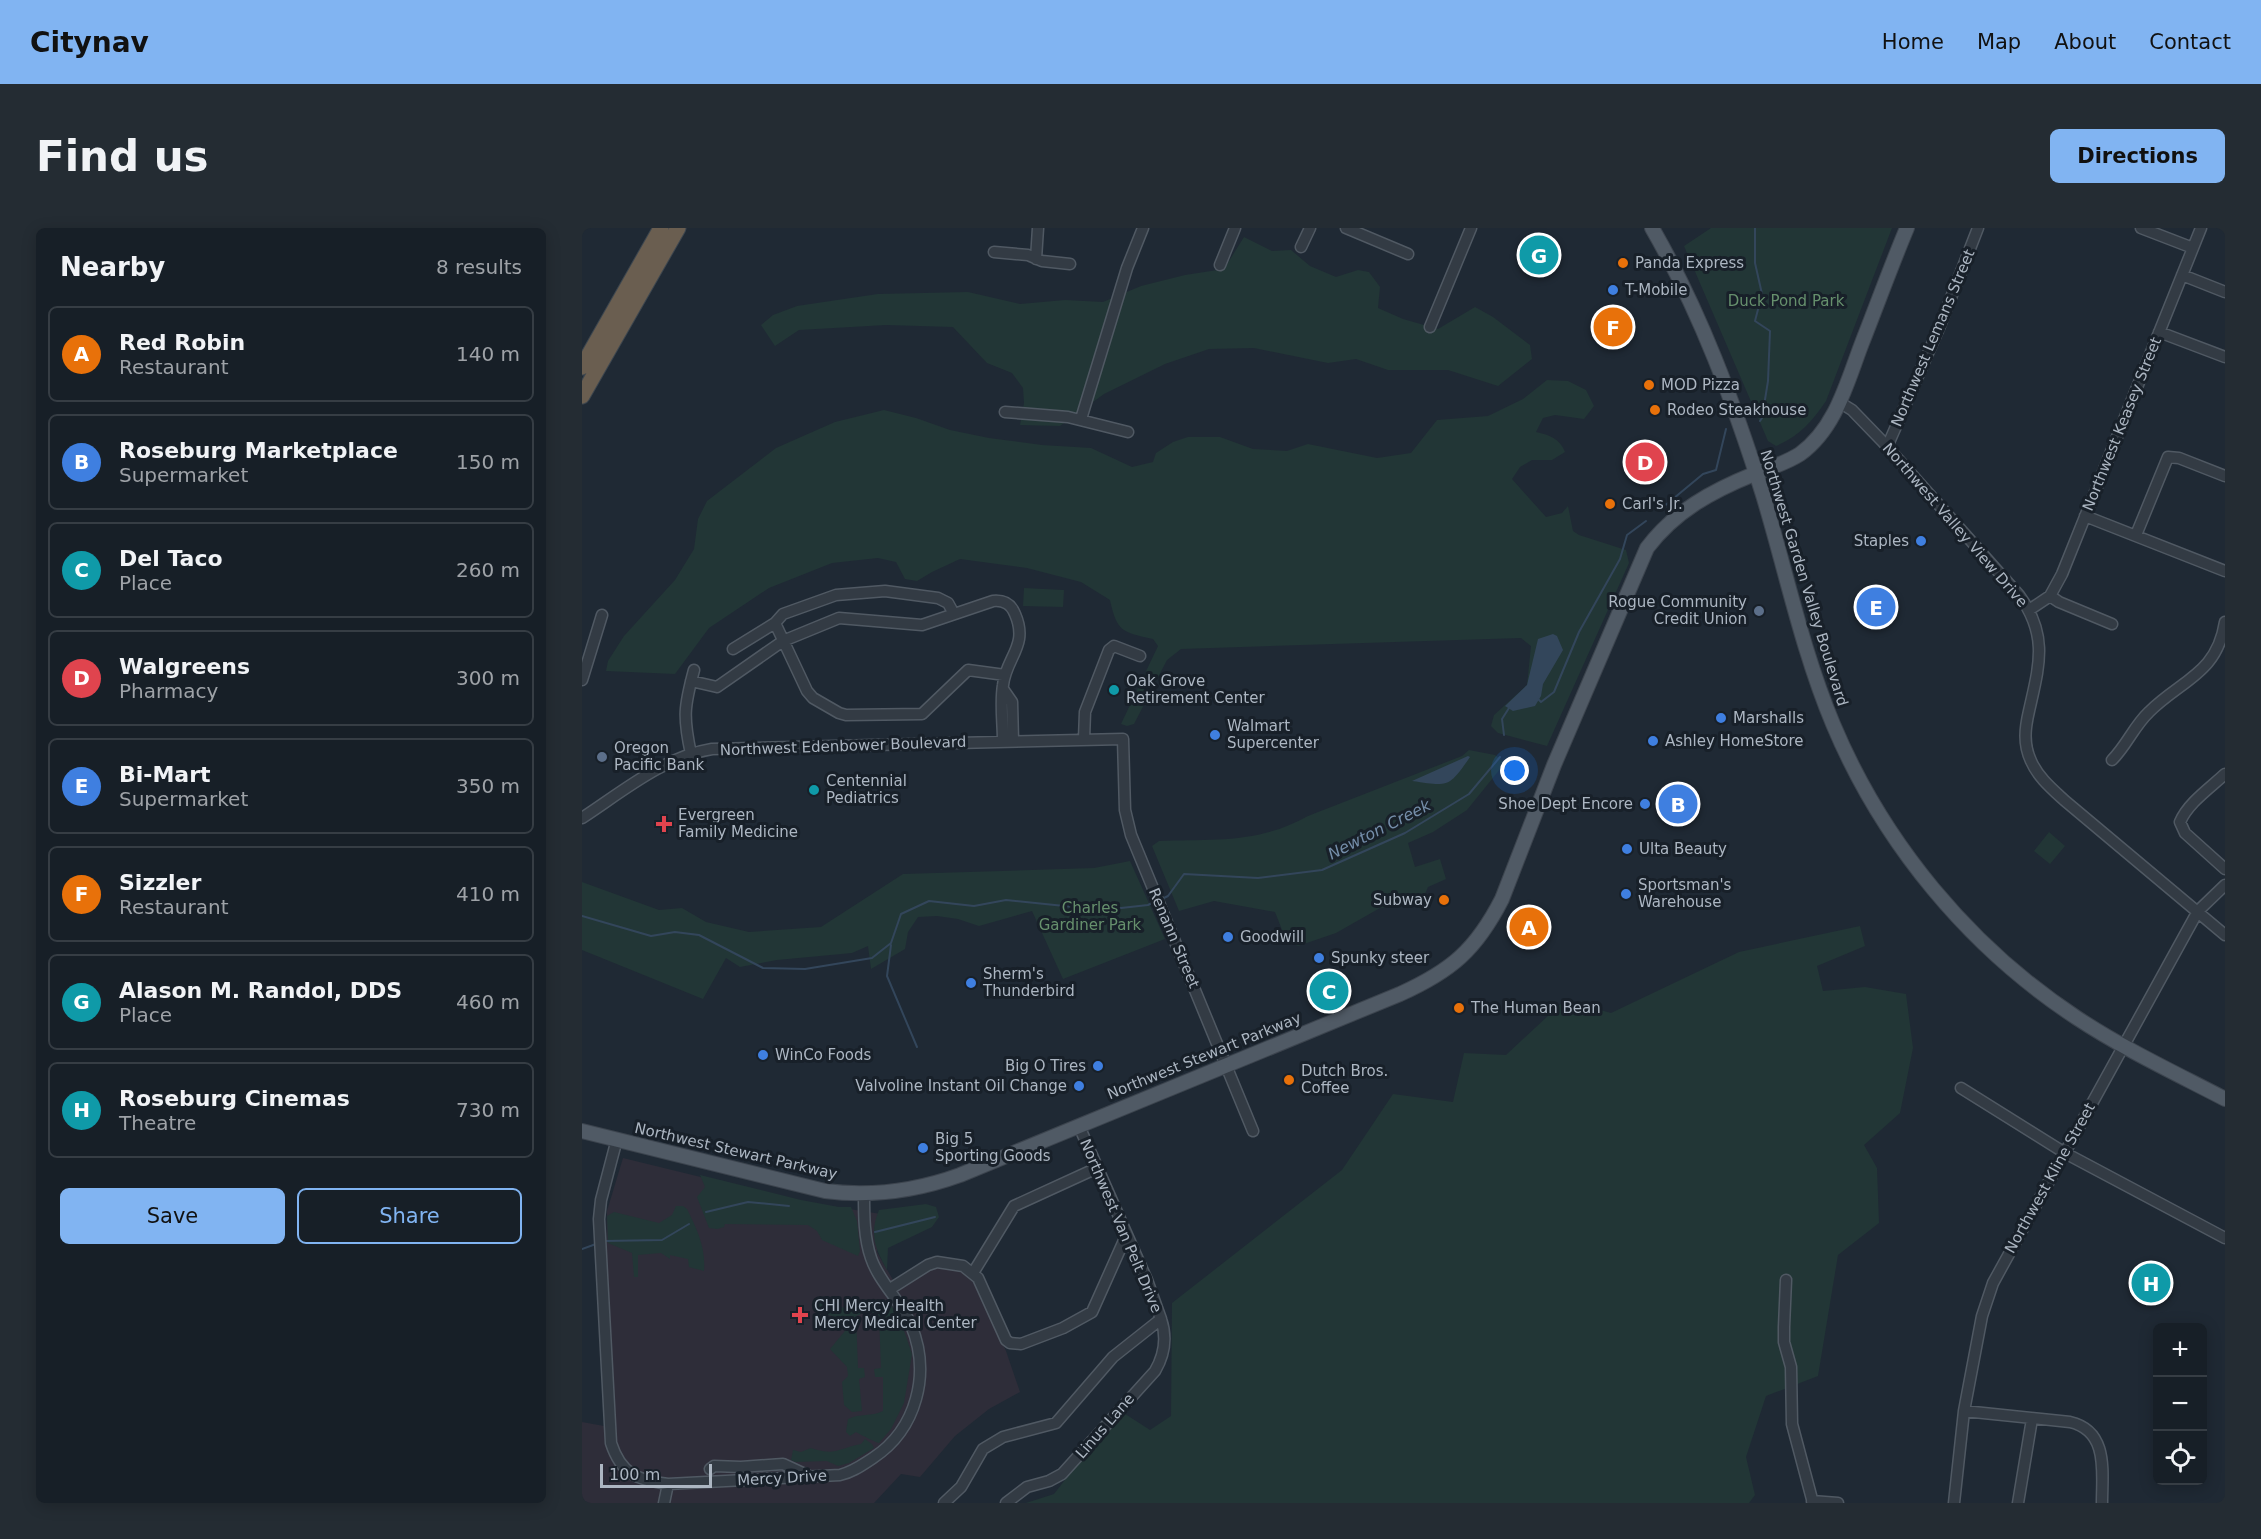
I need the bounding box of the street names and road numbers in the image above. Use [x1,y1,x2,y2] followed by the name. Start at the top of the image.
[1887,247,1979,429] street label: Northwest Lemans Street
[2079,334,2165,513] street label: Northwest Keasey Street
[1879,439,2031,611] street label: Northwest Valley View Drive
[1756,448,1852,708] street label: Northwest Garden Valley Boulevard
[719,733,967,759] street label: Northwest Edenbower Boulevard
[1145,885,1203,991] street label: Renann Street
[1104,1009,1304,1103] street label: Northwest Stewart Parkway
[2001,1100,2099,1256] street label: Northwest Kline Street
[633,1119,839,1183] street label: Northwest Stewart Parkway
[1076,1136,1166,1316] street label: Northwest Van Pelt Drive
[1072,1390,1138,1462] street label: Linus Lane
[737,1467,827,1489] street label: Mercy Drive

